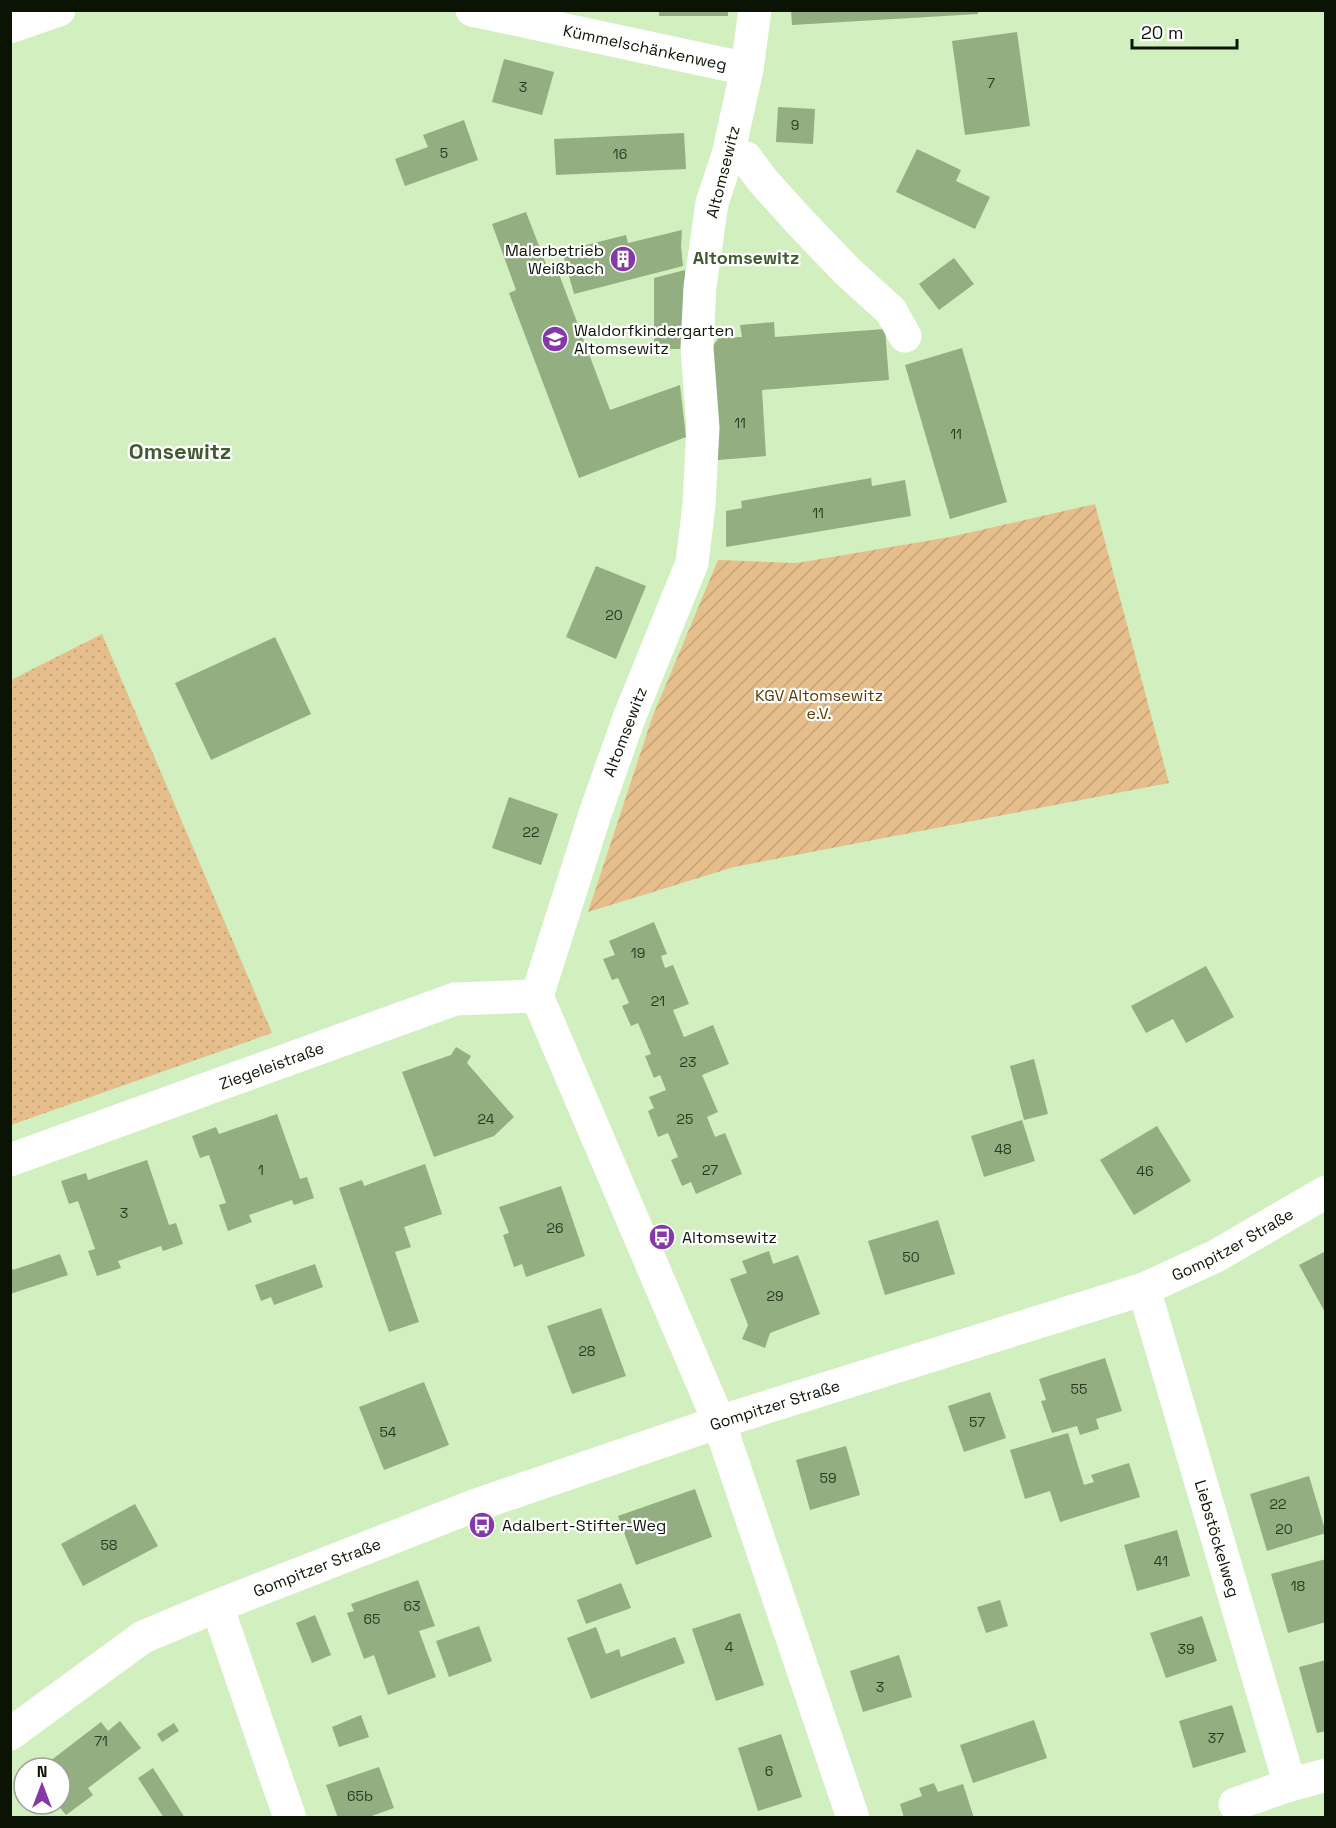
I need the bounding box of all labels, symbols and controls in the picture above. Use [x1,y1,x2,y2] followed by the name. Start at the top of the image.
[1132,12,1237,50] scale bar
[561,19,729,75] street label: Kümmelschänkenweg
[1141,21,1184,44] text: 20 m
[987,74,995,92] house number: 7
[519,78,527,96] house number: 3
[791,116,799,134] house number: 9
[701,123,745,221] street label: Altomsewitz
[440,144,448,162] house number: 5
[613,145,627,163] house number: 16
[505,240,604,279] place label: Malerbetrieb Weißbach
[608,244,638,274] building icon: Malerbetrieb Weißbach
[693,246,799,269] district label: Altomsewitz
[574,320,734,359] place label: Waldorfkindergarten Altomsewitz
[540,324,570,354] school or university icon: Waldorfkindergarten Altomsewitz
[734,414,746,432] house number: 11
[950,425,962,443] house number: 11
[129,437,231,465] district label: Omsewitz
[812,504,824,522] house number: 11
[605,606,623,624] house number: 20
[598,684,652,780] street label: Altomsewitz
[755,685,883,724] park label: KGV Altomsewitz e.V.
[523,823,539,841] house number: 22
[631,944,645,962] house number: 19
[651,992,665,1010] house number: 21
[216,1037,327,1094] street label: Ziegeleistraße
[680,1053,696,1071] house number: 23
[478,1110,495,1128] house number: 24
[677,1110,693,1128] house number: 25
[994,1140,1012,1158] house number: 48
[258,1161,264,1179] house number: 1
[702,1161,718,1179] house number: 27
[1136,1162,1154,1180] house number: 46
[1168,1203,1297,1285] street label: Gompitzer Straße
[120,1204,128,1222] house number: 3
[546,1219,564,1237] house number: 26
[647,1222,677,1252] bus stop icon: Altomsewitz
[682,1227,777,1248] place label: Altomsewitz
[902,1248,920,1266] house number: 50
[767,1287,783,1305] house number: 29
[578,1342,596,1360] house number: 28
[707,1374,842,1435] street label: Gompitzer Straße
[1071,1380,1087,1398] house number: 55
[969,1413,985,1431] house number: 57
[379,1423,397,1441] house number: 54
[820,1469,836,1487] house number: 59
[1190,1477,1245,1600] street label: Liebstöckelweg
[1270,1495,1286,1513] house number: 22
[467,1510,497,1540] bus stop icon: Adalbert-Stifter-Weg
[502,1515,666,1536] place label: Adalbert-Stifter-Weg
[1275,1520,1293,1538] house number: 20
[250,1533,384,1601] street label: Gompitzer Straße
[100,1536,118,1554] house number: 58
[1154,1552,1168,1570] house number: 41
[1291,1577,1306,1595] house number: 18
[403,1597,421,1615] house number: 63
[364,1610,380,1628] house number: 65
[725,1638,734,1656] house number: 4
[1177,1640,1195,1658] house number: 39
[876,1678,884,1696] house number: 3
[1208,1729,1224,1747] house number: 37
[94,1732,108,1750] house number: 71
[12,1756,72,1816] north arrow
[37,1761,47,1782] text: N
[765,1762,773,1780] house number: 6
[347,1787,373,1805] house number: 65b

